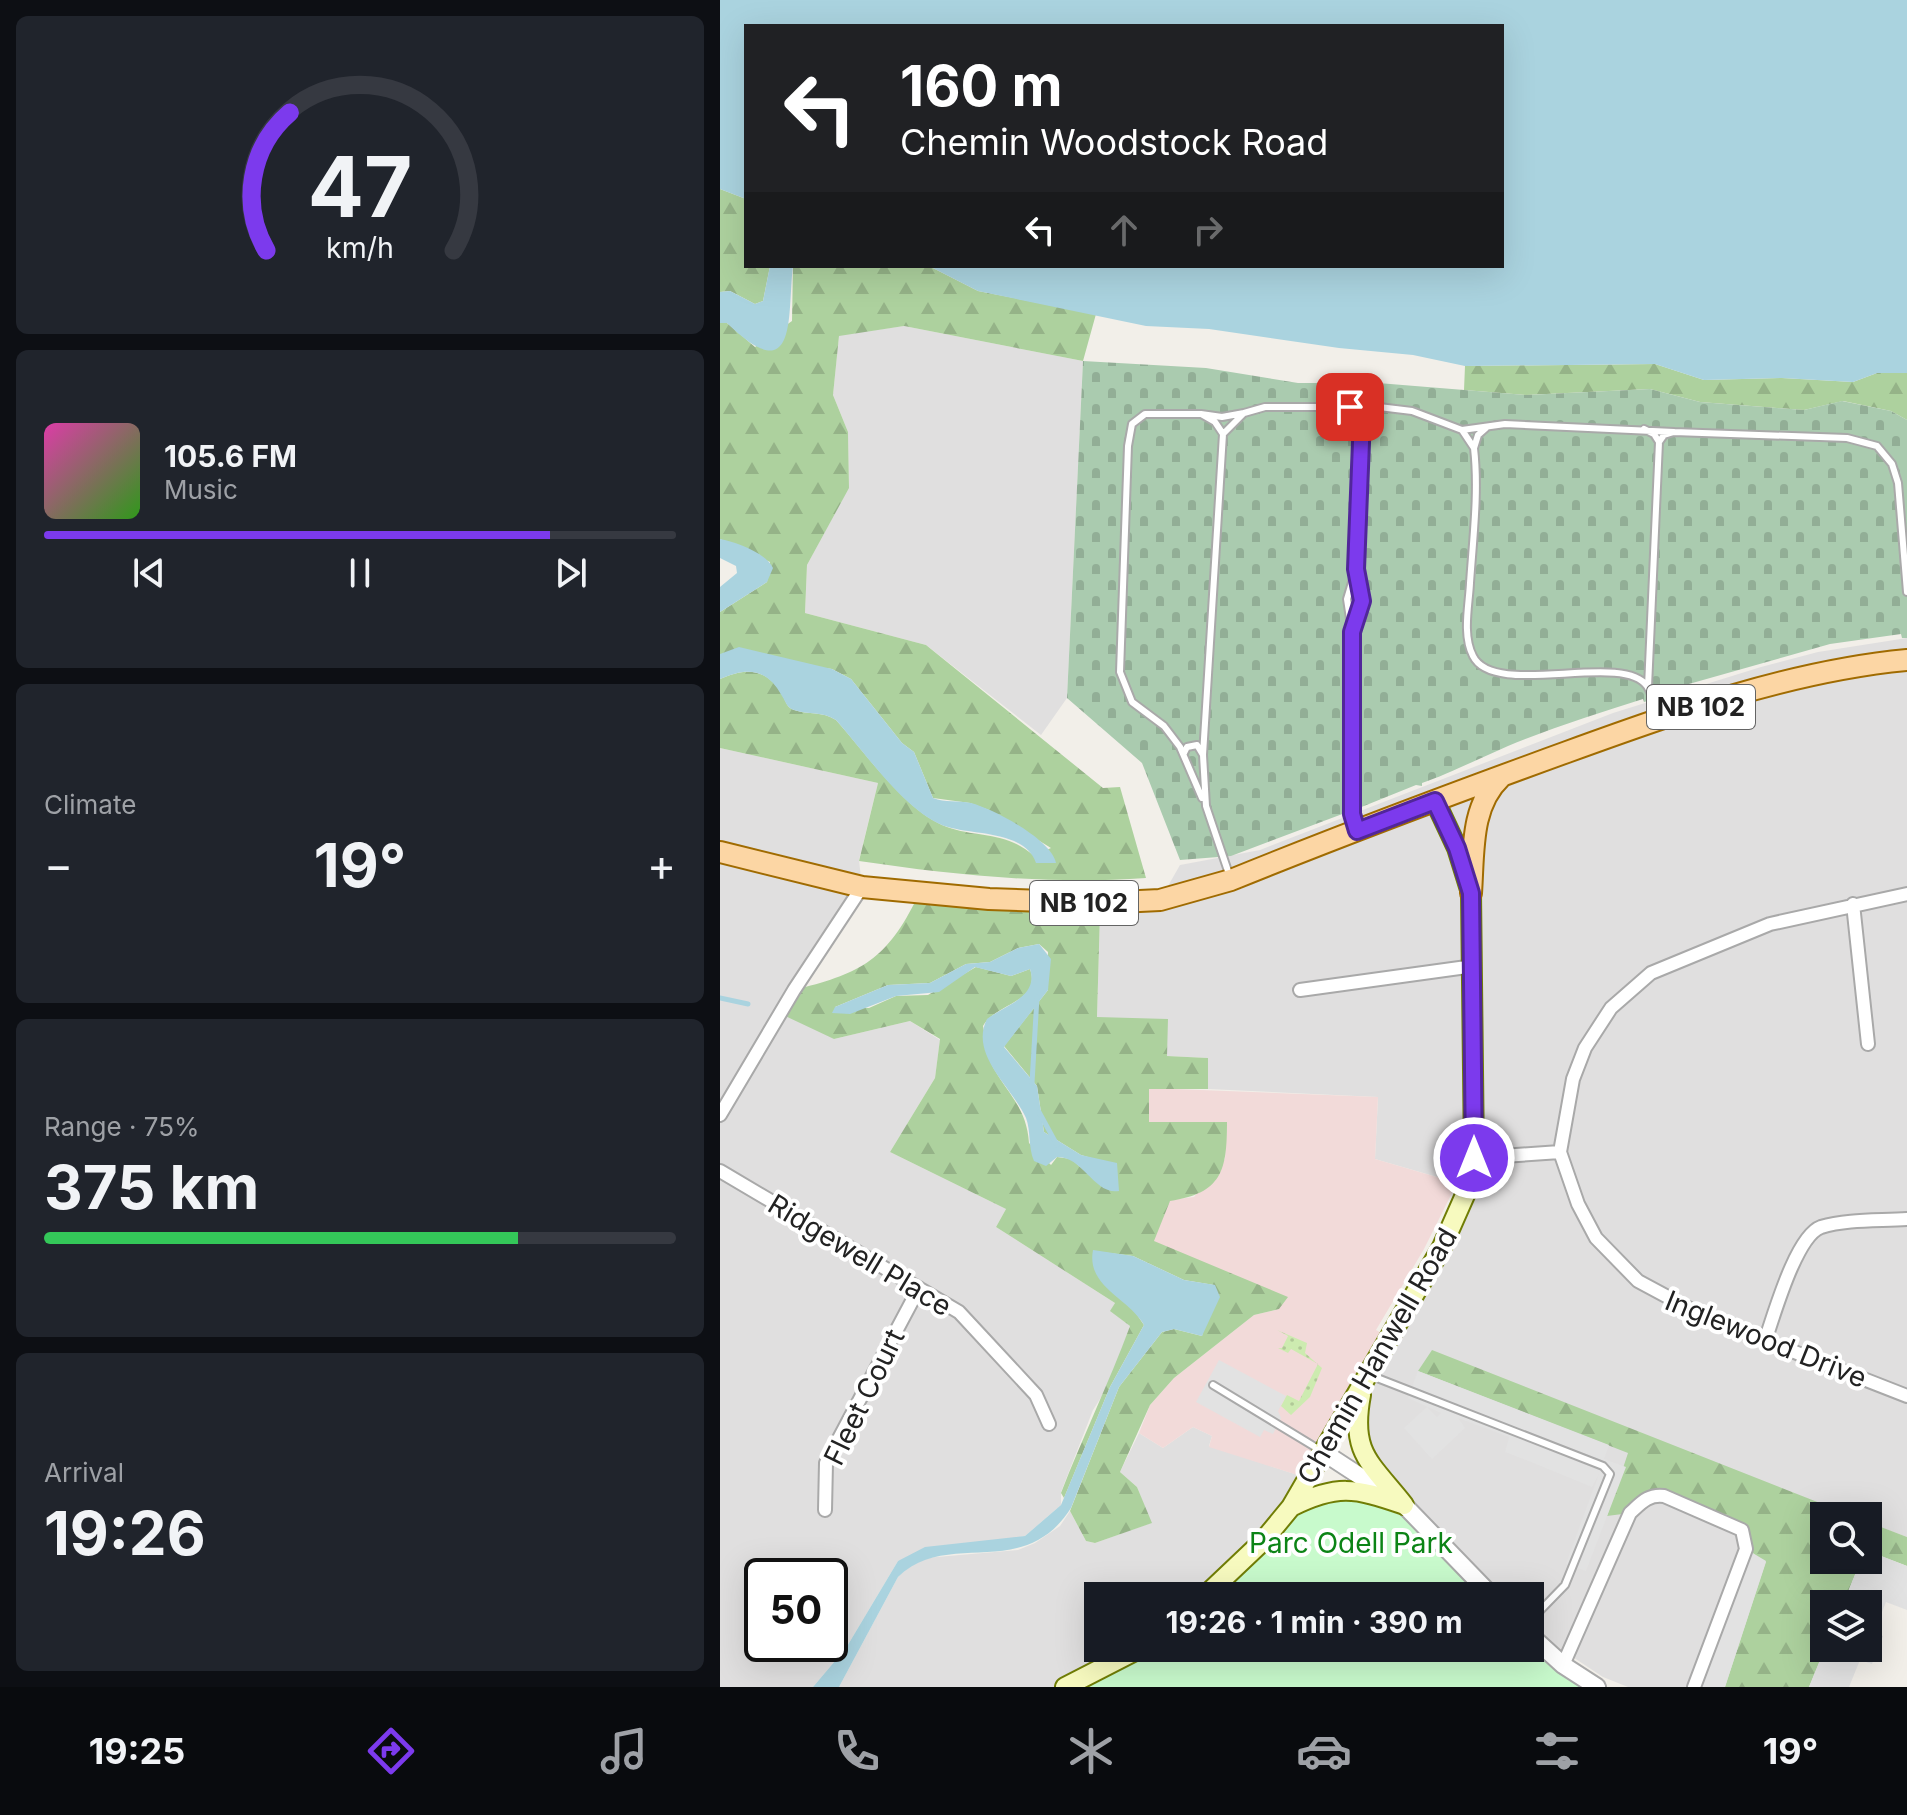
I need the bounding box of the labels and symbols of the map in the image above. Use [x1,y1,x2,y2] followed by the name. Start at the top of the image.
[1316,373,1384,441] pin
[1647,685,1755,729] road number: NB 102
[1030,881,1138,925] road number: NB 102
[1432,1116,1516,1200] position arrow
[762,1187,958,1323] street label: Ridgewell Place
[1290,1222,1464,1490] street label: Chemin Hanwell Road
[1660,1283,1872,1395] street label: Inglewood Drive
[817,1324,911,1470] street label: Fleet Court
[1249,1526,1453,1560] park label: Parc Odell Park
[744,1558,848,1662] speed limit sign: 50

